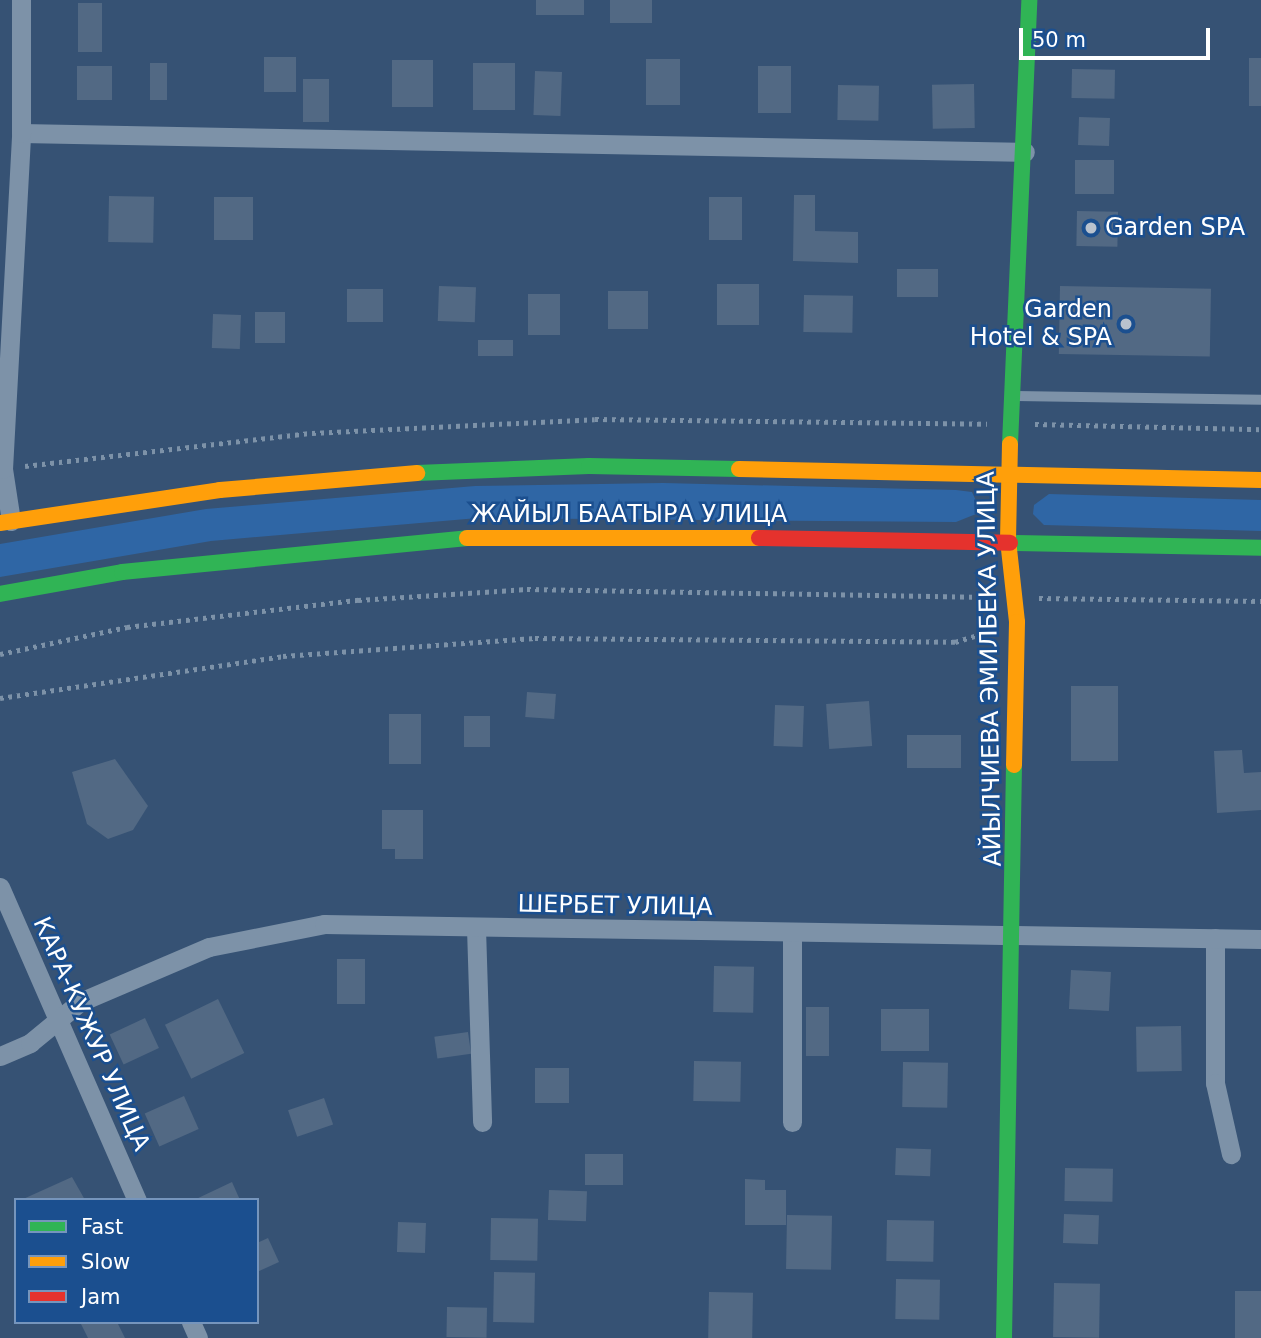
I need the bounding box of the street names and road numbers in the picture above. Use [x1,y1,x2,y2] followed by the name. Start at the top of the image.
[972,471,1008,867] street label: АЙЫЛЧИЕВА ЭМИЛБЕКА УЛИЦА
[471,501,787,529] street label: ЖАЙЫЛ БААТЫРА УЛИЦА
[517,890,713,922] street label: ШЕРБЕТ УЛИЦА
[26,913,156,1155] street label: КАРА-КУЖУР УЛИЦА

